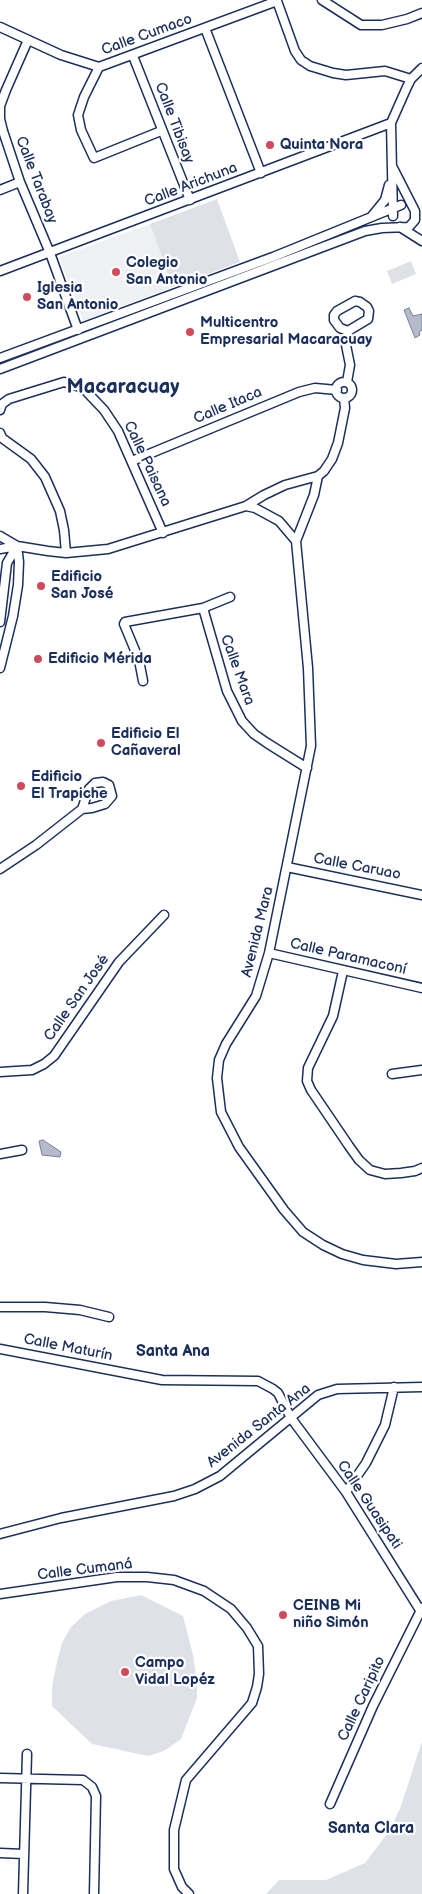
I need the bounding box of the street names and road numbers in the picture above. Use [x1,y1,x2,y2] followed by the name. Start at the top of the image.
[99,10,195,60] street label: Calle Cumaco
[150,80,198,166] street label: Calle Tibisay
[11,134,61,226] street label: Calle Tarabay
[142,159,240,211] street label: Calle Arichuna
[191,384,265,428] street label: Calle Itaca
[119,418,175,510] street label: Calle Paisana
[216,632,258,708] street label: Calle Mara
[312,850,402,884] street label: Calle Caruao
[238,885,278,979] street label: Avenida Mara
[288,935,408,979] street label: Calle Paramaconí
[41,951,113,1045] street label: Calle San José
[22,1331,114,1365] street label: Calle Maturín
[204,1380,314,1472] street label: Avenida Santa Ana
[333,1457,405,1553] street label: Calle Guasipati
[36,1555,134,1585] street label: Calle Cumaná
[334,1654,390,1744] street label: Calle Caripito

